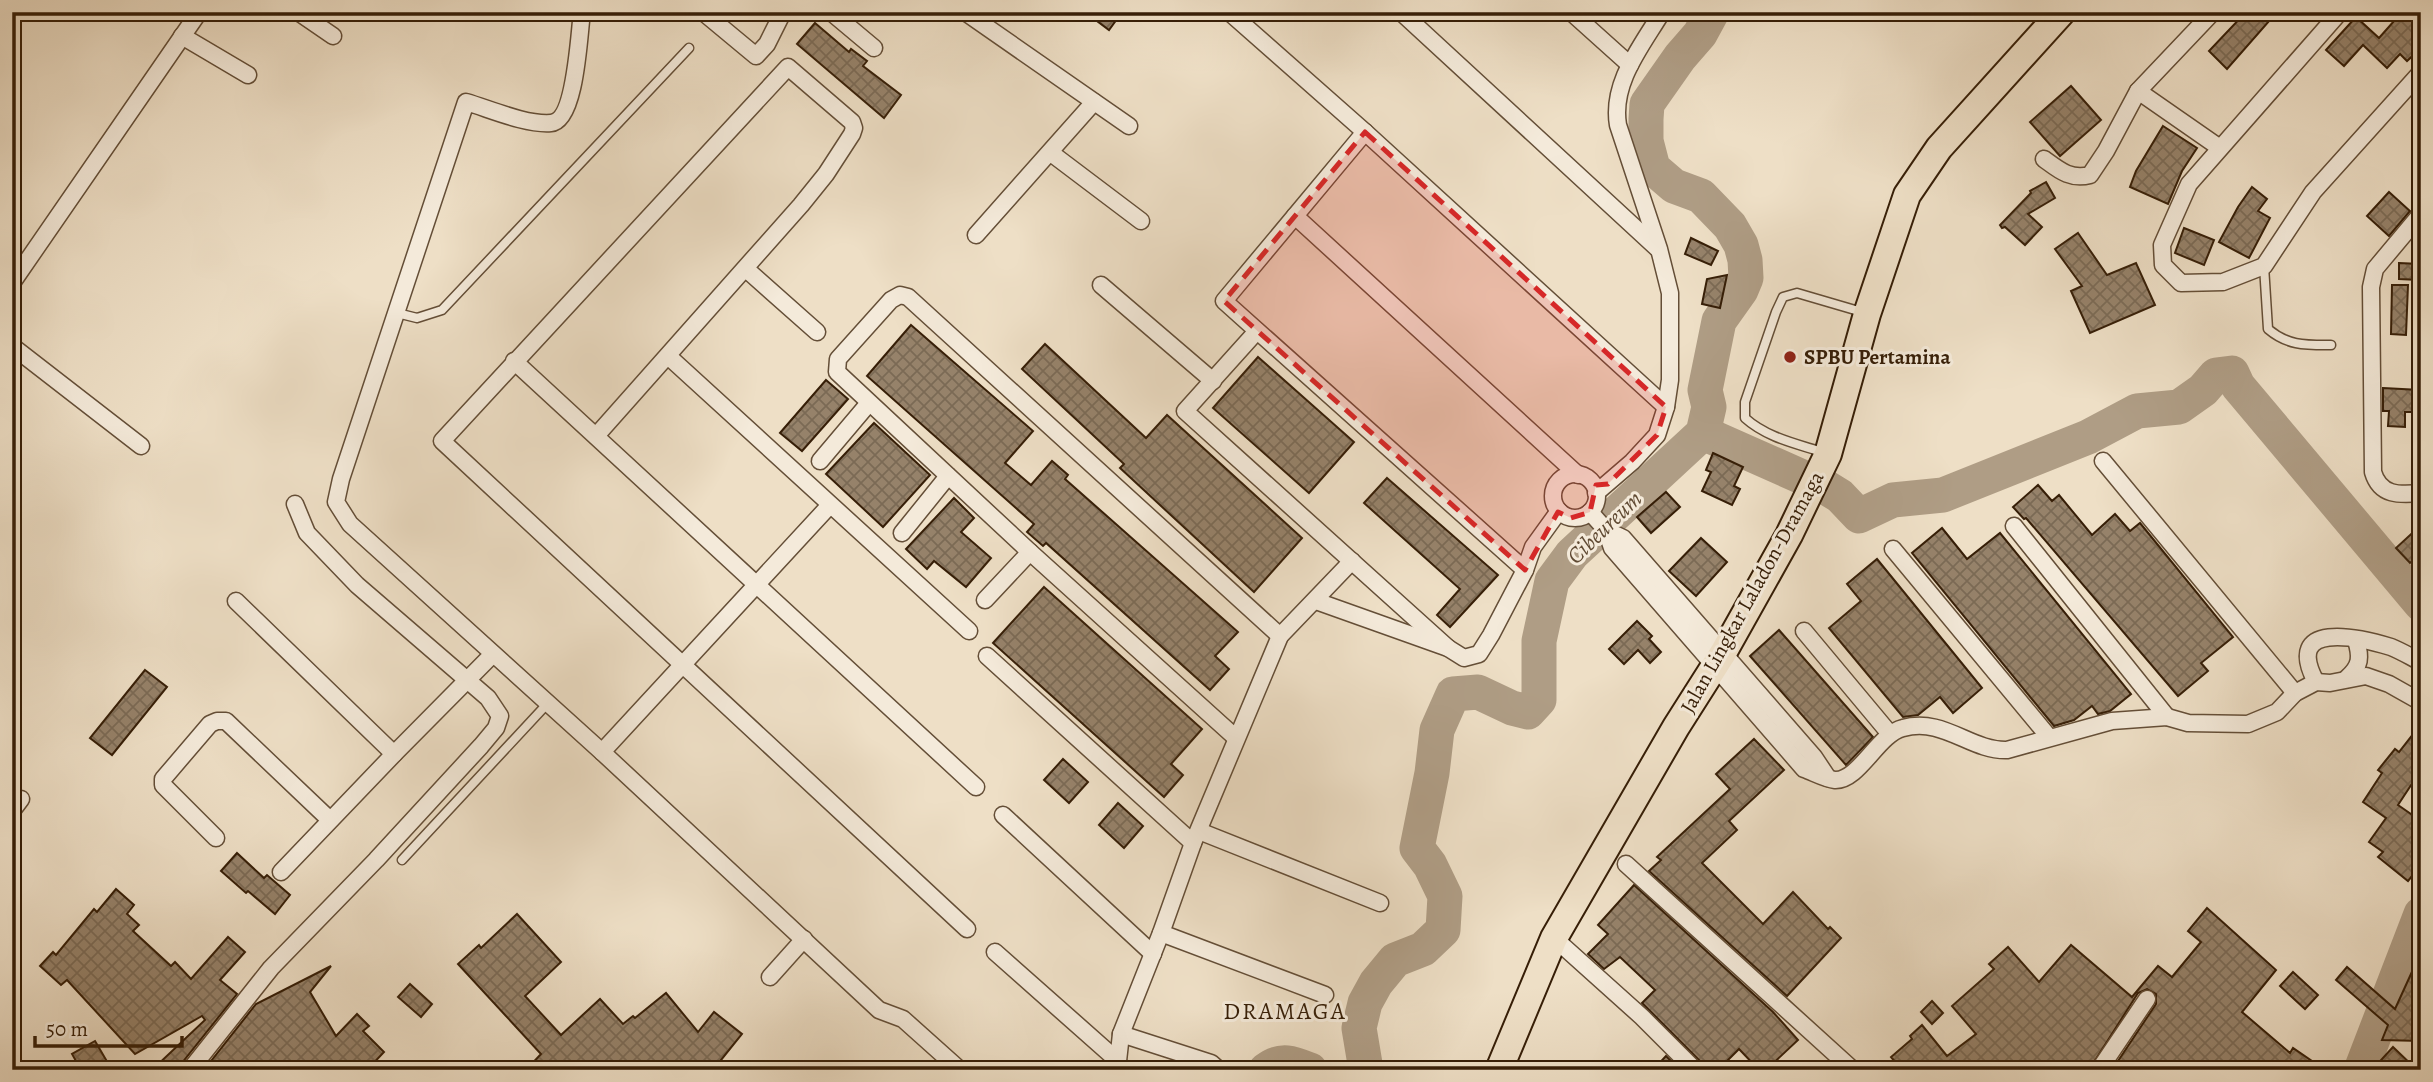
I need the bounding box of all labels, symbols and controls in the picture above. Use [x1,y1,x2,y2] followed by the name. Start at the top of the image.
[1804,343,1951,371] place label: SPBU Pertamina
[1782,349,1798,365] marker: SPBU Pertamina
[1674,466,1830,718] street label: Jalan Lingkar Laladon-Dramaga
[1560,484,1649,571] water label: Cibeureum
[1223,995,1347,1027] district label: DRAMAGA
[35,1005,182,1049] scale bar
[46,1015,88,1043] text: 50 m

